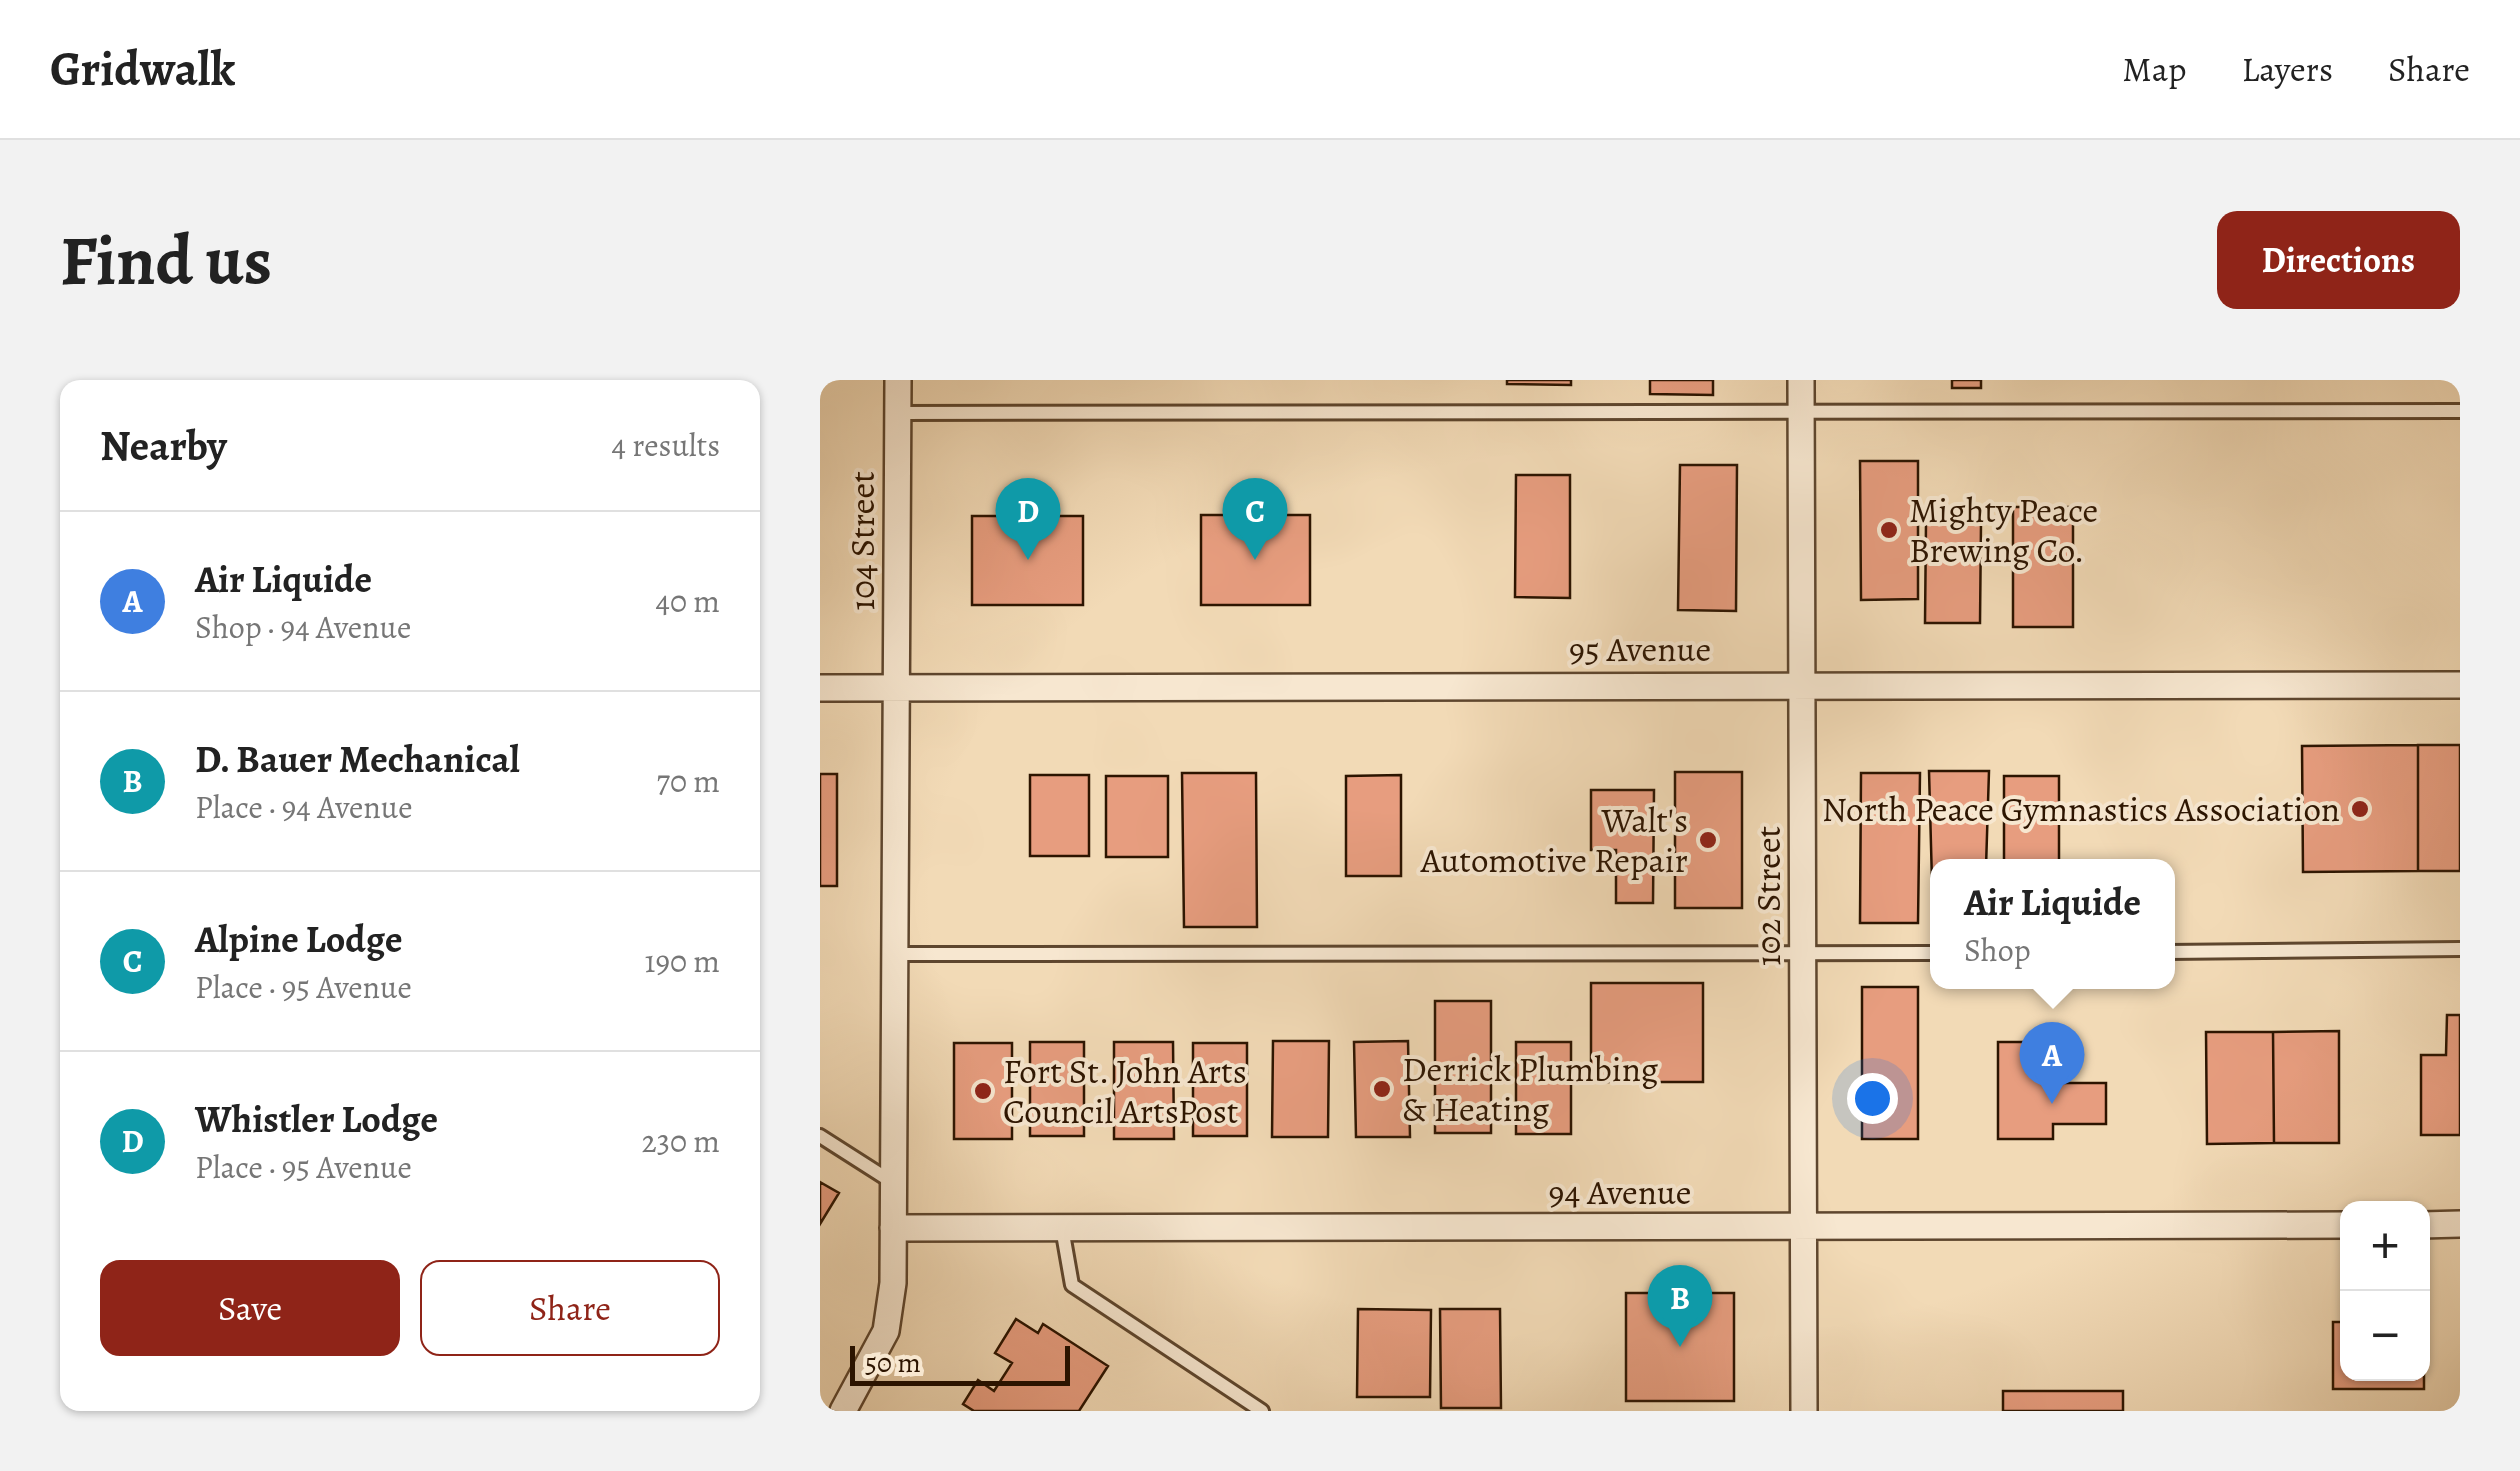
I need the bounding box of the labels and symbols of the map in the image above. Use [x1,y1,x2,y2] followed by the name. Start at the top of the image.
[838,471,886,611] street label: 104 Street
[996,478,1060,560] pin: D
[1222,478,1288,560] pin: C
[1909,486,2098,574] place label: Mighty Peace Brewing Co.
[1878,519,1900,541] marker: Mighty Peace Brewing Co.
[1569,625,1711,673] street label: 95 Avenue
[1822,785,2340,833] place label: North Peace Gymnastics Association
[1420,796,1688,884] place label: Walt's Automotive Repair
[2349,798,2371,820] marker: North Peace Gymnastics Association
[1744,826,1792,966] street label: 102 Street
[1697,829,1719,851] marker: Walt's Automotive Repair
[2020,1022,2084,1104] pin: A
[1402,1045,1659,1133] place label: Derrick Plumbing & Heating
[1003,1047,1247,1135] place label: Fort St. John Arts Council ArtsPost
[1847,1073,1898,1124] your location
[1371,1078,1393,1100] marker: Derrick Plumbing & Heating
[972,1080,994,1102] marker: Fort St. John Arts Council ArtsPost
[1549,1168,1691,1216] street label: 94 Avenue
[1648,1264,1712,1347] pin: B
[850,1341,1070,1386] scale bar

